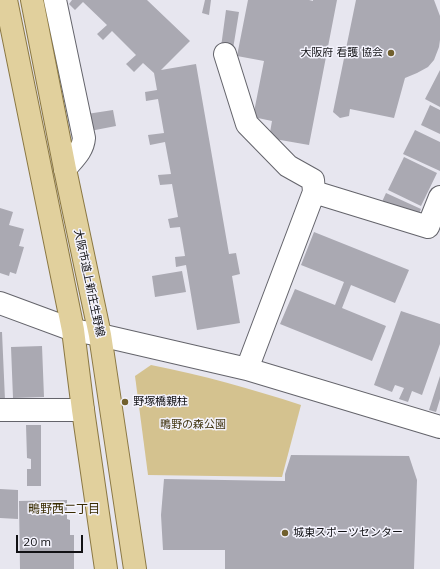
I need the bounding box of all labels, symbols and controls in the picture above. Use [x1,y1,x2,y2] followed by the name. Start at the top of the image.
[300,46,383,60] place label: 大阪府 看護 協会
[386,48,396,58] marker: 大阪府 看護 協会
[71,228,107,338] street label: 大阪市道上新庄生野線
[133,395,188,409] place label: 野塚橋親柱
[120,397,130,407] marker: 野塚橋親柱
[160,418,226,432] park label: 鴫野の森公園
[28,502,100,516] district label: 鴫野西二丁目
[293,526,403,540] place label: 城東スポーツセンター
[18,527,85,553] scale bar
[280,528,290,538] marker: 城東スポーツセンター
[23,534,51,549] text: 20 m

